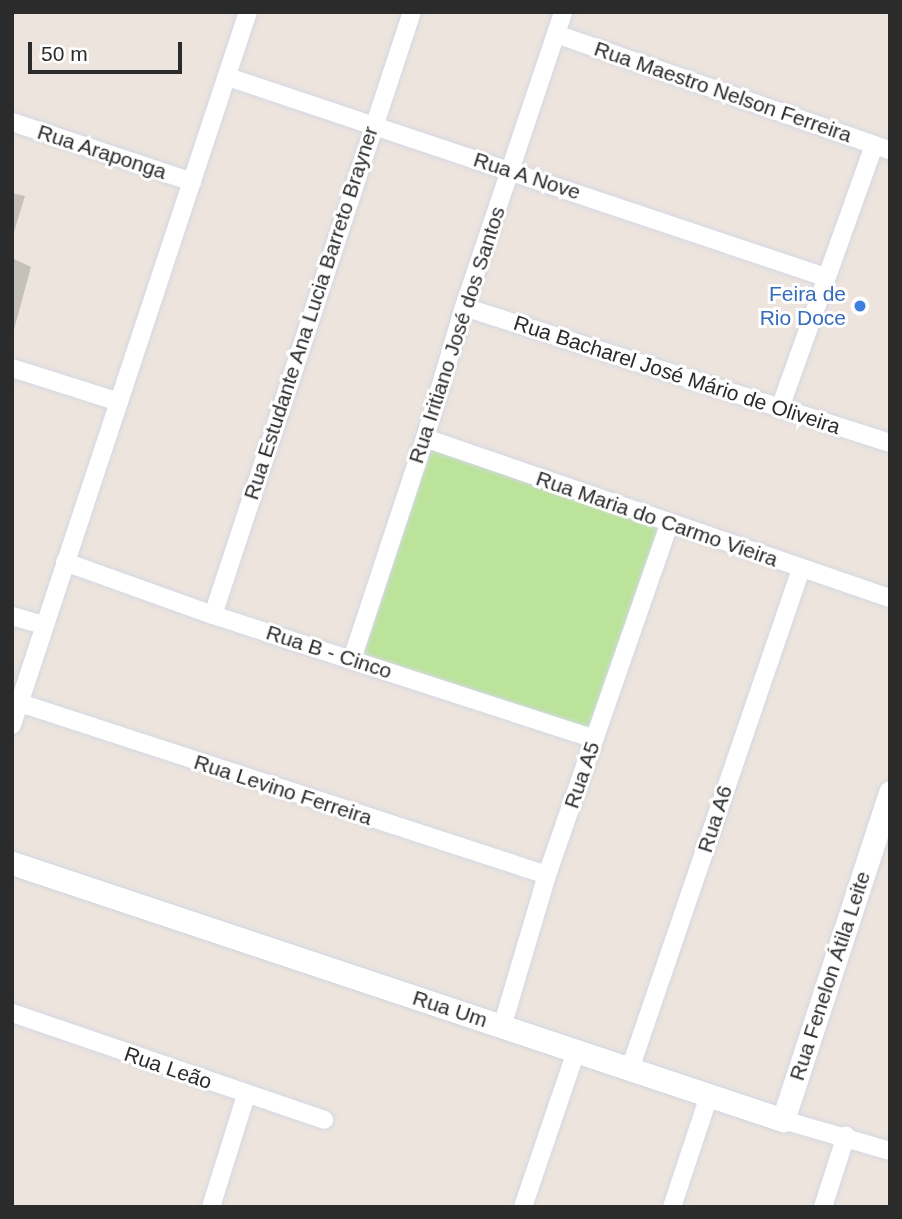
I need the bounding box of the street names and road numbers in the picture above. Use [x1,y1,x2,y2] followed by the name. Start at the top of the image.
[591,36,855,148] street label: Rua Maestro Nelson Ferreira
[34,119,170,185] street label: Rua Araponga
[238,123,384,503] street label: Rua Estudante Ana Lucia Barreto Brayner
[469,147,585,205] street label: Rua A Nove
[404,203,510,467] street label: Rua Iritiano José dos Santos
[510,310,844,440] street label: Rua Bacharel José Mário de Oliveira
[533,466,781,572] street label: Rua Maria do Carmo Vieira
[263,620,395,684] street label: Rua B - Cinco
[559,738,605,812] street label: Rua A5
[191,749,375,831] street label: Rua Levino Ferreira
[692,782,738,856] street label: Rua A6
[784,868,876,1084] street label: Rua Fenelon Átila Leite
[409,985,491,1033] street label: Rua Um
[121,1041,215,1095] street label: Rua Leão

